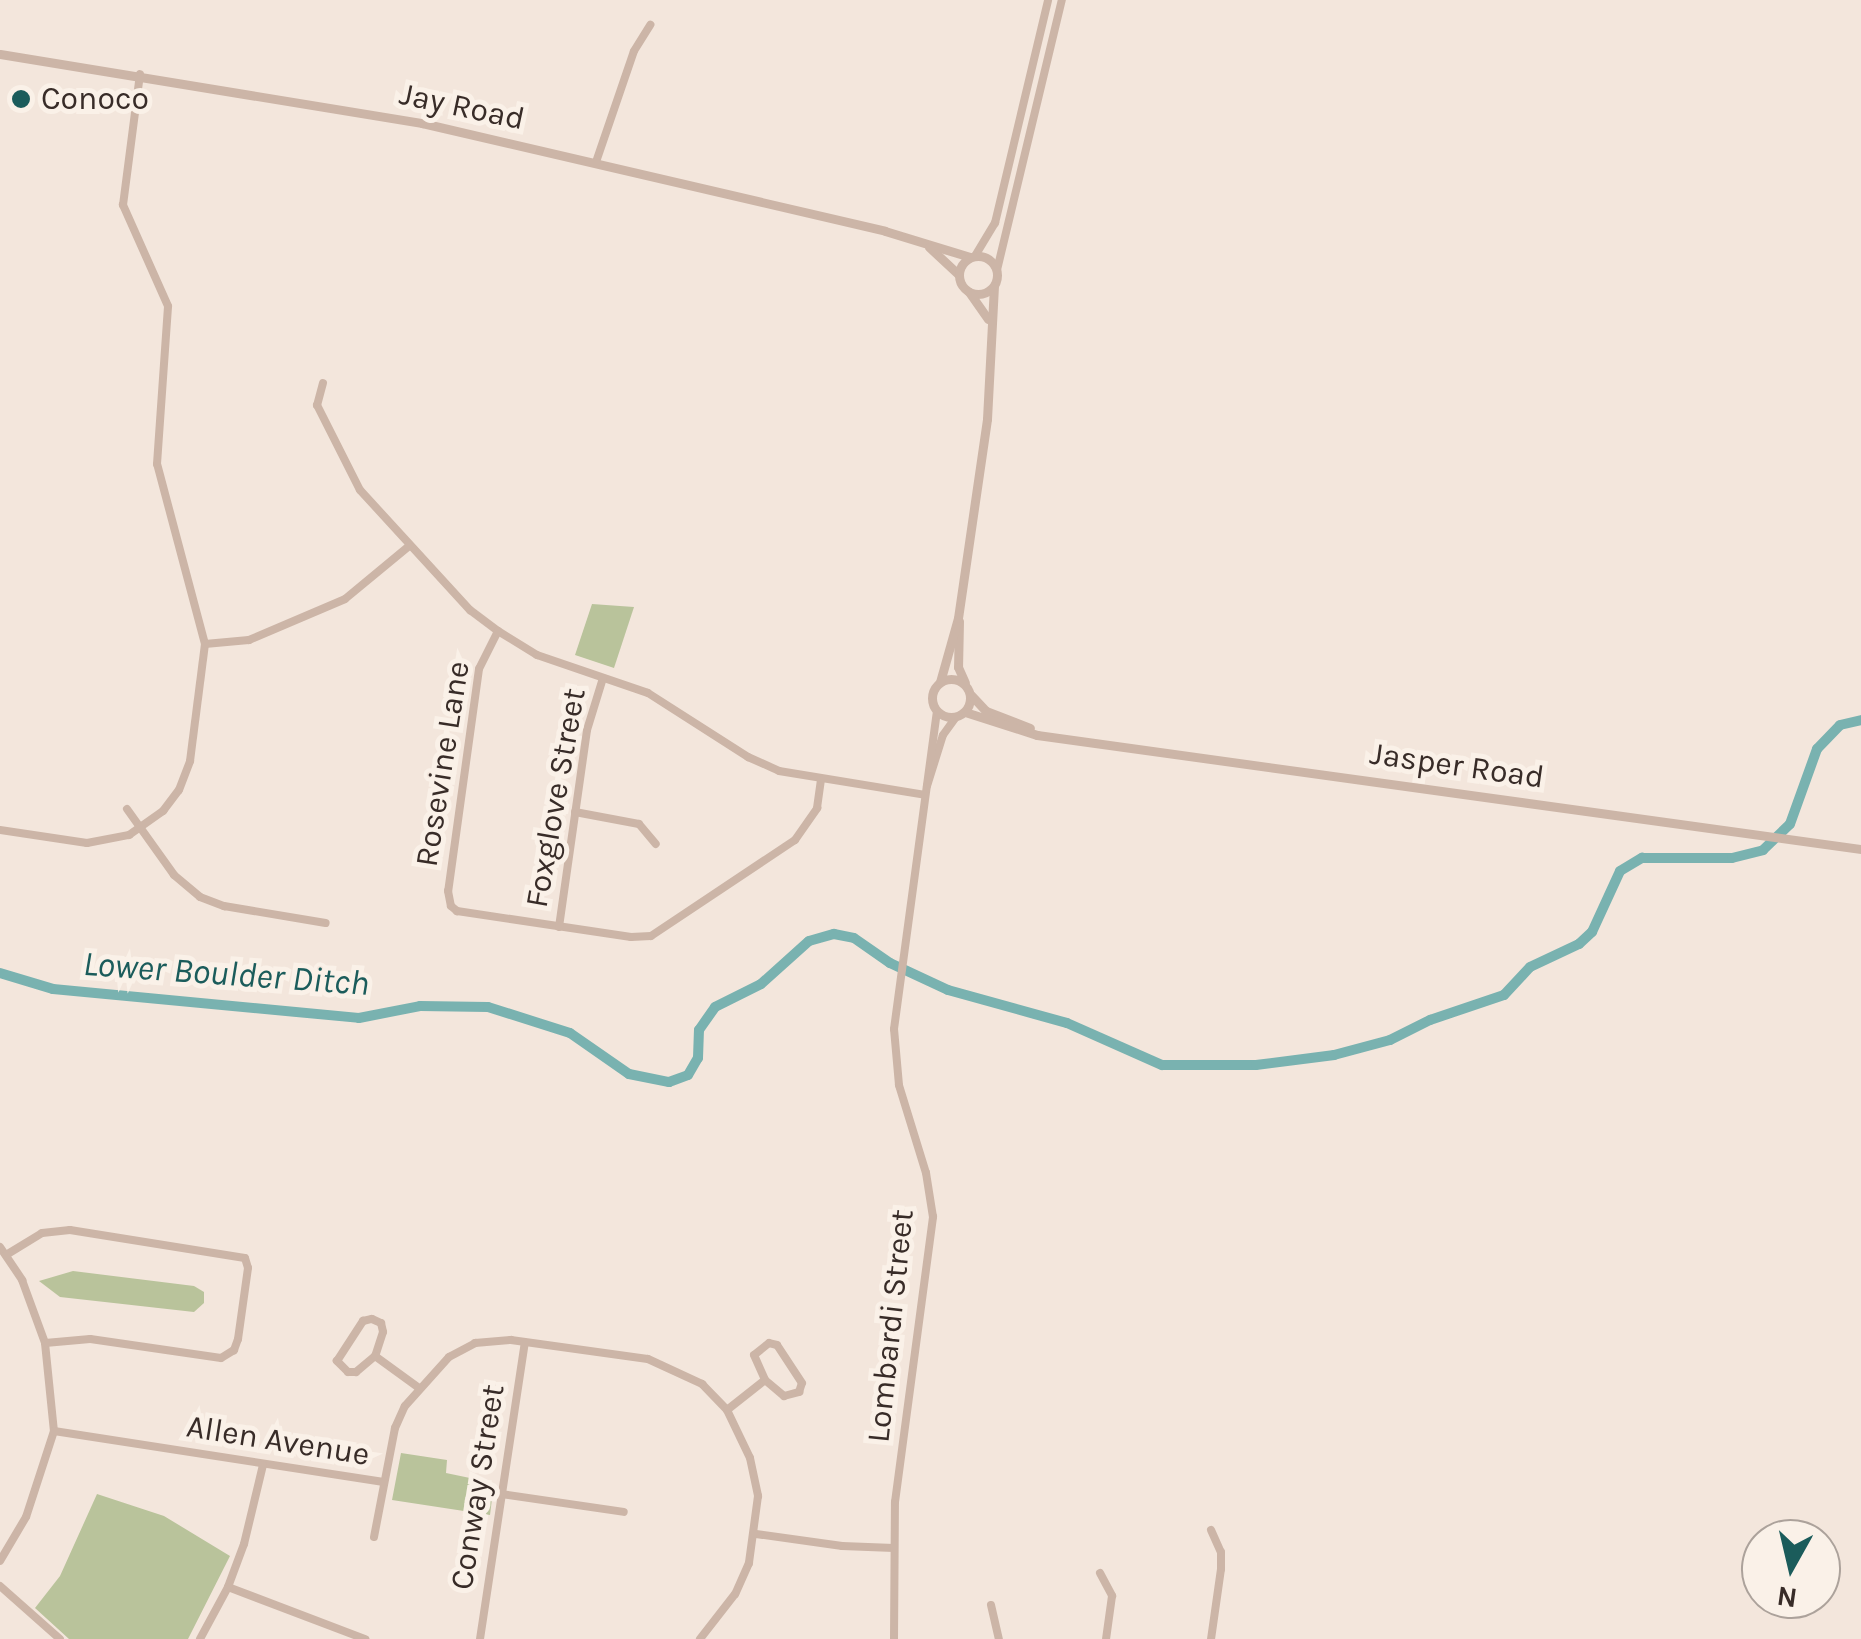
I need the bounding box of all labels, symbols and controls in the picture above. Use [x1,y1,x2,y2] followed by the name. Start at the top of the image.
[396,75,528,139] street label: Jay Road
[41,80,149,118] place label: Conoco
[10,88,32,110] marker: Conoco
[408,658,478,870] street label: Rosevine Lane
[518,685,594,911] street label: Foxglove Street
[1368,735,1546,797] street label: Jasper Road
[81,943,371,1005] water label: Lower Boulder Ditch
[860,1207,922,1445] street label: Lombardi Street
[443,1381,513,1593] street label: Conway Street
[184,1408,372,1474] street label: Allen Avenue
[1741,1519,1841,1619] north arrow
[1775,1579,1799,1615] text: N

